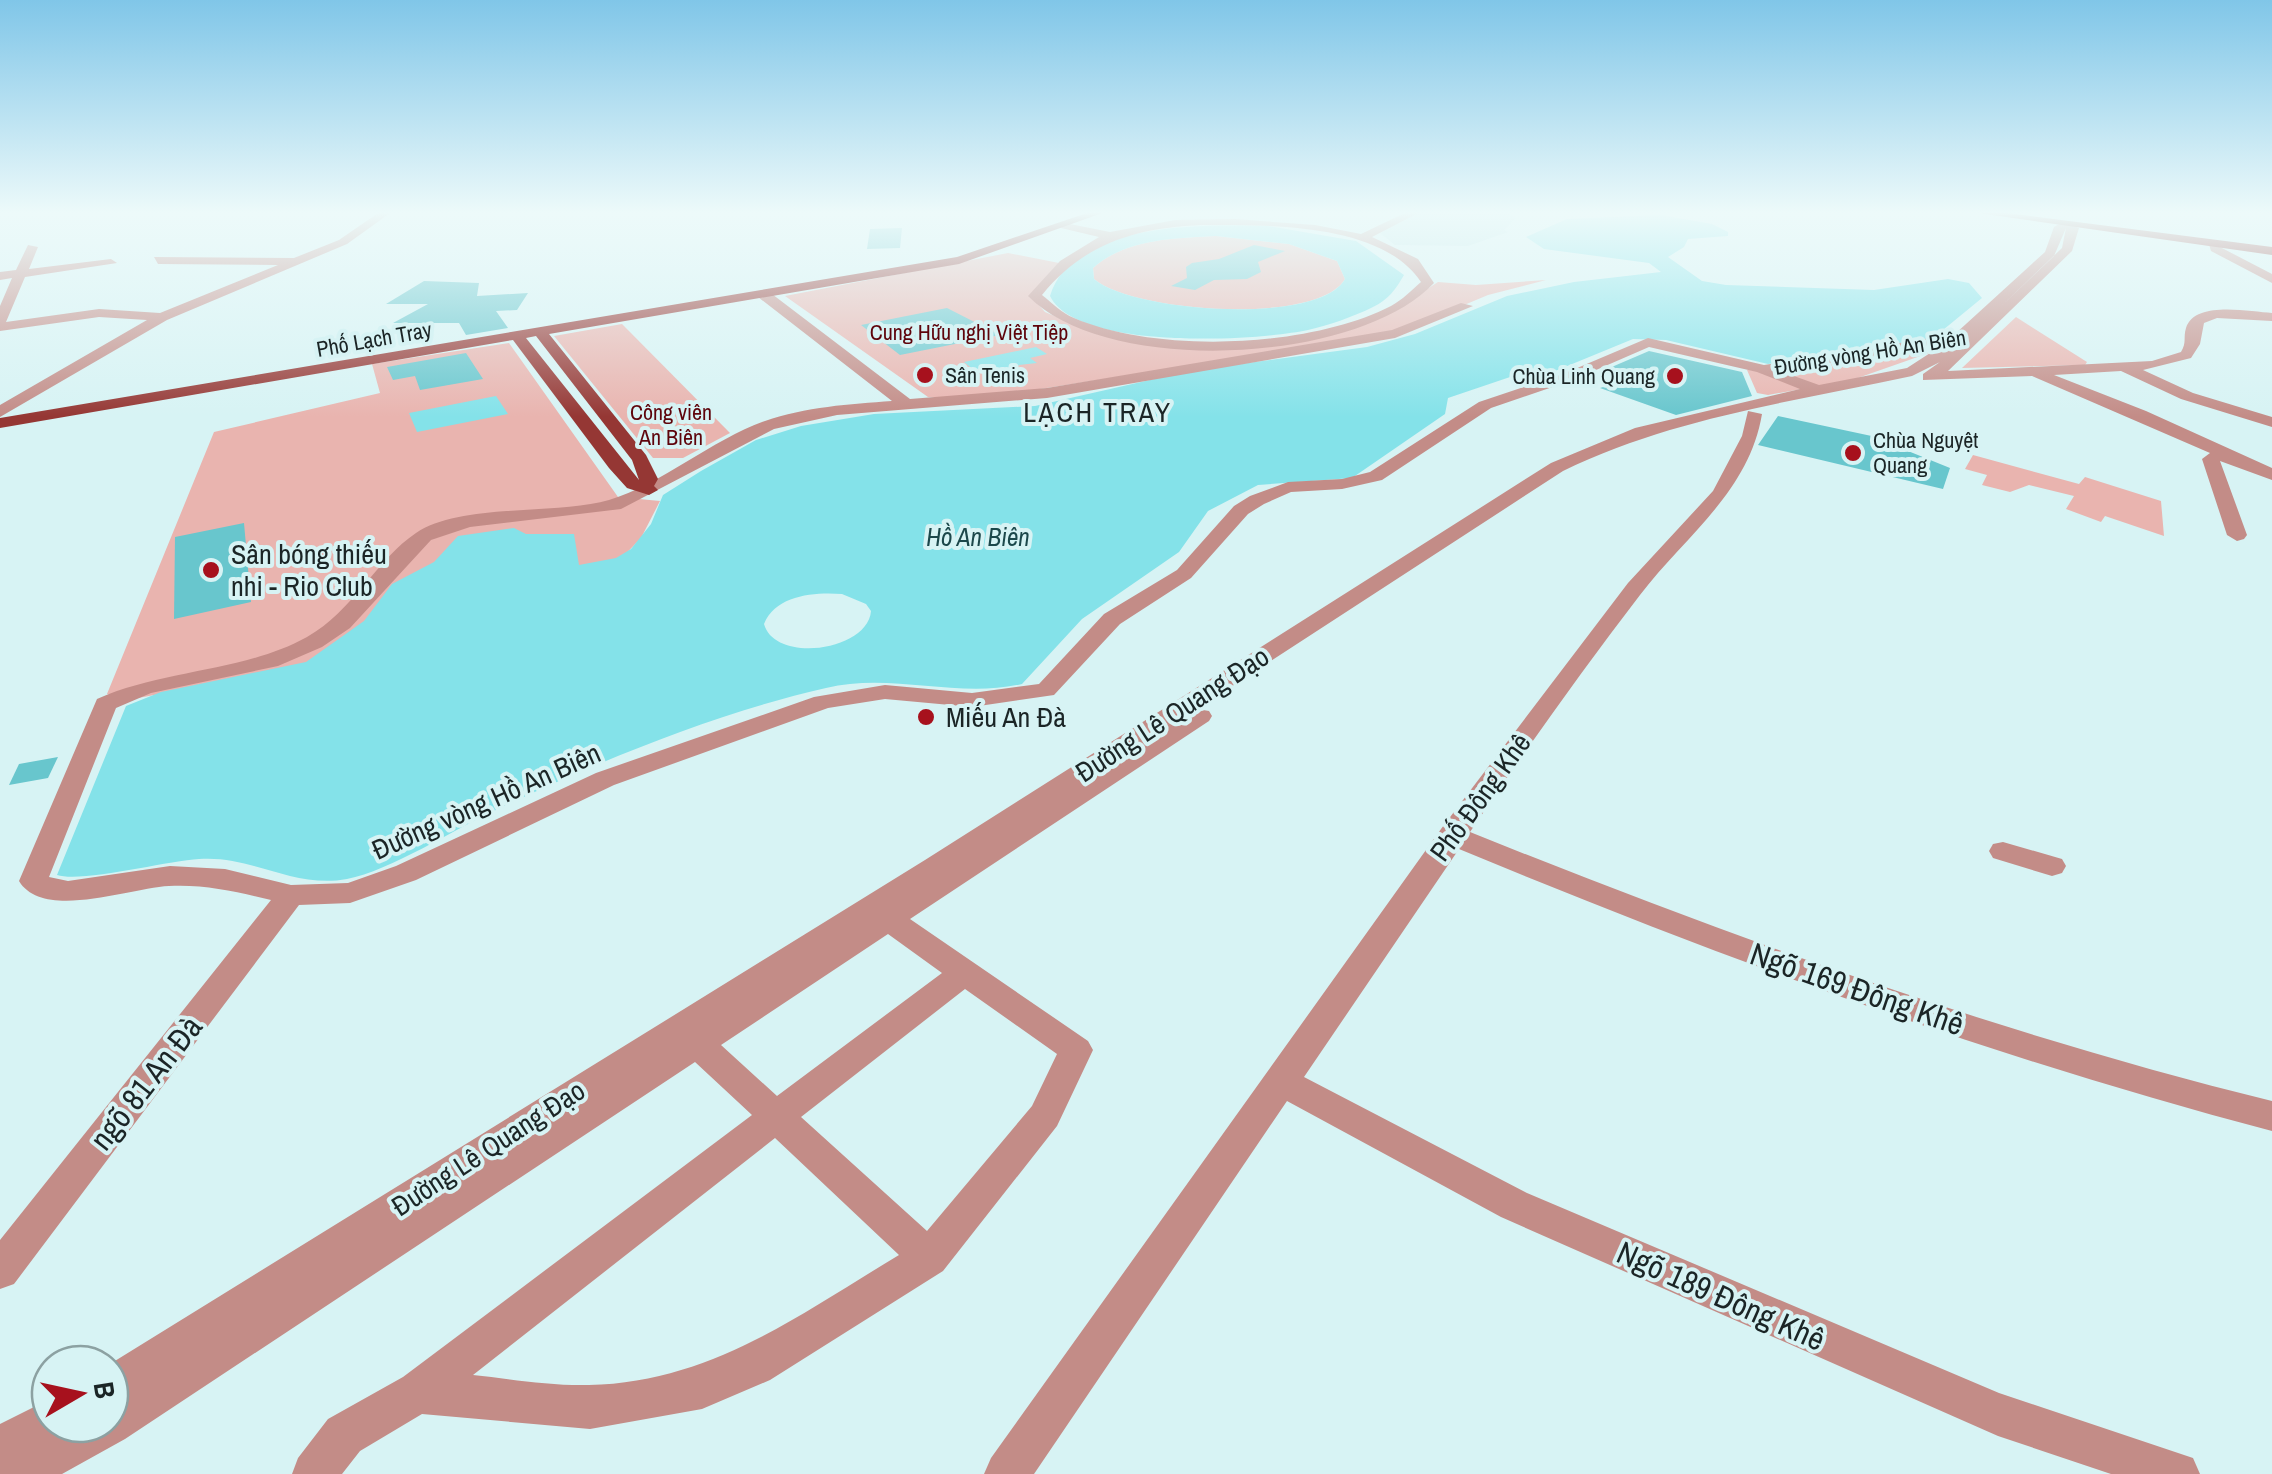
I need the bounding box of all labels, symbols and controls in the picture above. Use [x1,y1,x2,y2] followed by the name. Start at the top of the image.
[314,314,434,364] street label: Phố Lạch Tray
[870,317,1068,347] park label: Cung Hữu nghị Việt Tiệp
[1772,322,1968,382] street label: Đường vòng Hồ An Biên
[945,360,1025,390] place label: Sân Tenis
[1513,361,1655,391] place label: Chùa Linh Quang
[914,364,936,386] marker: Sân Tenis
[1664,365,1686,387] marker: Chùa Linh Quang
[1023,393,1173,431] district label: LẠCH TRAY
[630,397,712,452] park label: Công viên An Biên
[1873,425,1978,480] place label: Chùa Nguyệt Quang
[1842,442,1864,464] marker: Chùa Nguyệt Quang
[926,520,1030,554] water label: Hồ An Biên
[231,535,387,605] place label: Sân bóng thiếu nhi - Rio Club
[200,559,222,581] marker: Sân bóng thiếu nhi - Rio Club
[1068,637,1276,791] street label: Đường Lê Quang Đạo
[946,698,1066,736] place label: Miếu An Đà
[915,706,937,728] marker: Miếu An Đà
[1421,725,1539,869] street label: Phố Đông Khê
[366,734,606,868] street label: Đường vòng Hồ An Biên
[1745,932,1970,1045] street label: Ngõ 169 Đông Khê
[80,1006,212,1159] street label: ngõ 81 An Đà
[384,1071,592,1225] street label: Đường Lê Quang Đạo
[1611,1231,1832,1361] street label: Ngõ 189 Đông Khê
[30,1344,130,1444] north arrow
[85,1379,125,1401] text: B

